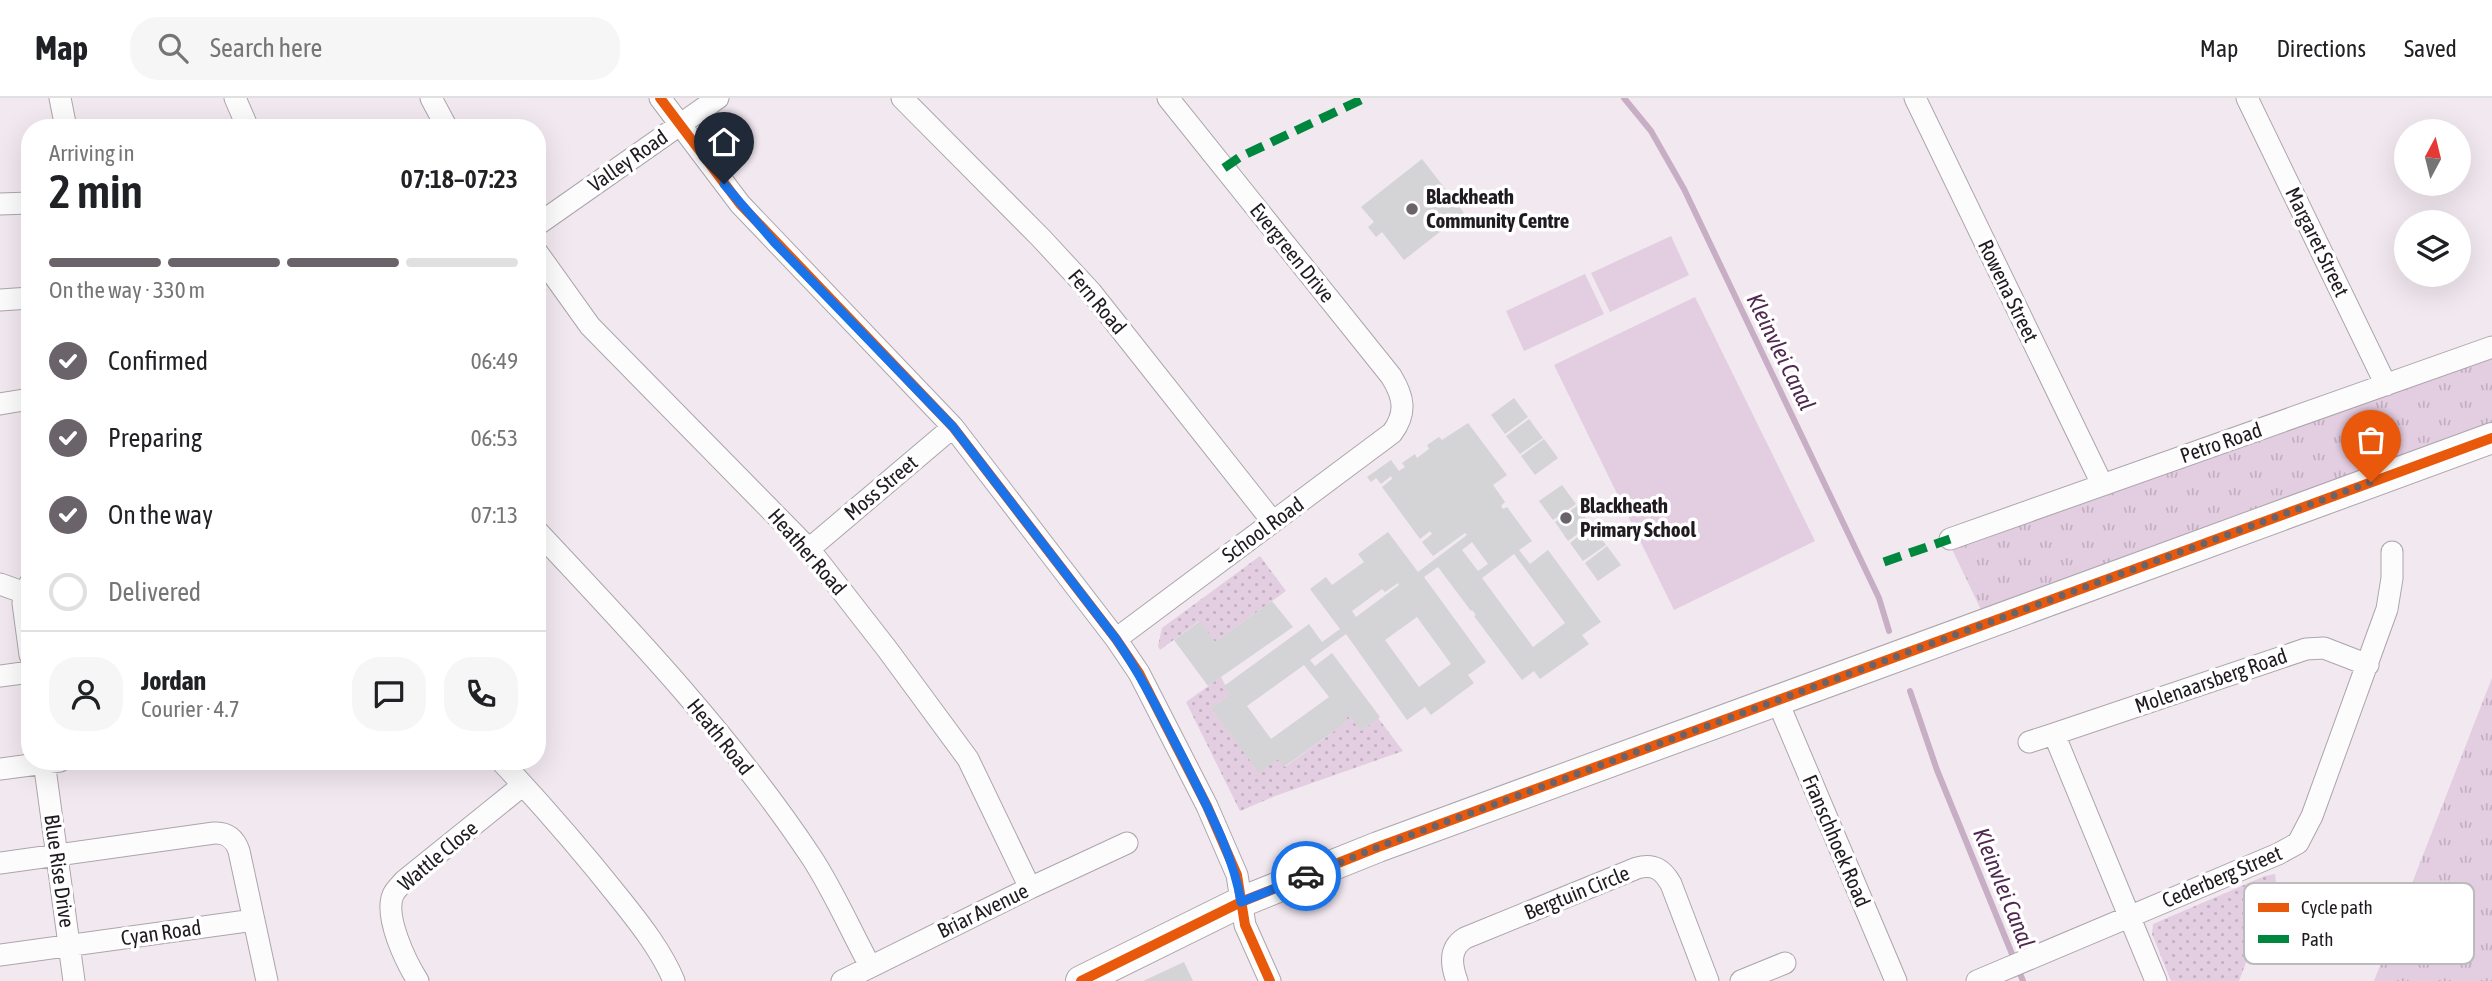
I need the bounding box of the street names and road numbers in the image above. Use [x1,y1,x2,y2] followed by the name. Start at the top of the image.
[583,124,672,196] street label: Valley Road
[2281,183,2355,300] street label: Margaret Street
[1246,198,1340,307] street label: Evergreen Drive
[1974,235,2044,346] street label: Rowena Street
[1064,264,1132,339] street label: Fern Road
[2177,417,2265,467] street label: Petro Road
[839,450,922,525] street label: Moss Street
[1217,492,1308,567] street label: School Road
[764,503,852,599] street label: Heather Road
[2132,643,2290,717] street label: Molenaarsberg Road
[683,694,759,779] street label: Heath Road
[1798,771,1876,910] street label: Franschhoek Road
[40,813,80,929] street label: Blue Rise Drive
[393,815,482,895] street label: Wattle Close
[2158,840,2285,912] street label: Cederberg Street
[1521,860,1633,924] street label: Bergtuin Circle
[933,878,1032,942] street label: Briar Avenue
[119,915,203,950] street label: Cyan Road

